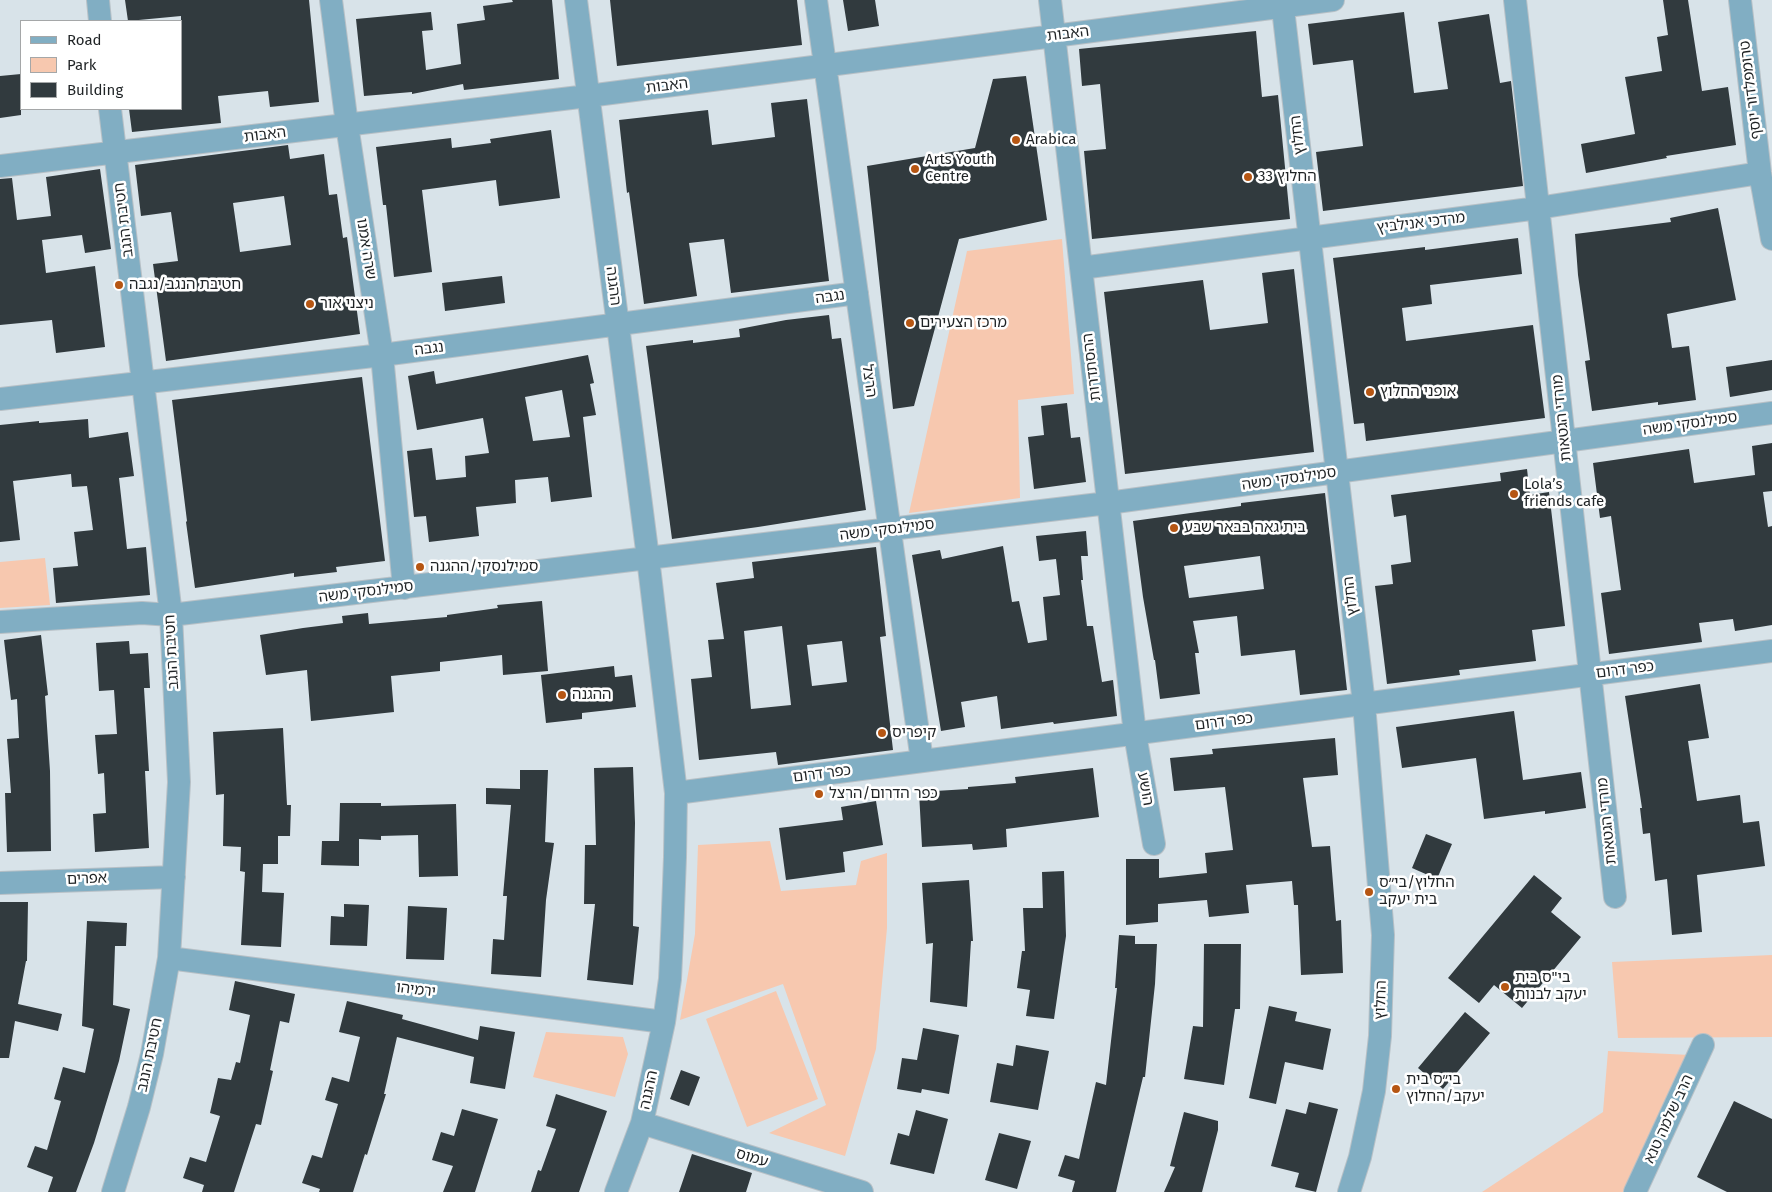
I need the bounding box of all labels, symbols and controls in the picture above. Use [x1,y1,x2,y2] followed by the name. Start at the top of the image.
[20,20,182,110] legend
[1046,22,1090,46] street label: האבות
[67,31,102,49] text: Road
[1736,40,1766,140] street label: טרומפלדור יוסף
[67,56,97,74] text: Park
[645,74,689,98] street label: האבות
[67,81,123,99] text: Building
[1287,114,1309,156] street label: החלוץ
[243,123,287,147] street label: האבות
[1026,131,1076,149] place label: Arabica
[1010,134,1022,146] marker: Arabica
[925,151,995,186] place label: Arts Youth Centre
[909,163,921,175] marker: Arts Youth Centre
[1258,168,1317,186] place label: החלוץ 33
[1242,171,1254,183] marker: החלוץ 33
[110,182,138,258] street label: חטיבת הנגב
[1376,209,1466,237] street label: מרדכי אנילביץ
[352,217,380,281] street label: שרה אמנו
[602,265,624,307] street label: ההגנה
[129,276,241,294] place label: חטיבת הנגב/נגבה
[113,279,125,291] marker: חטיבת הנגב/נגבה
[814,286,846,308] street label: נגבה
[320,295,374,313] place label: ניצני אור
[304,298,316,310] marker: ניצני אור
[920,314,1007,332] place label: מרכז הצעירים
[904,317,916,329] marker: מרכז הצעירים
[1079,332,1105,402] street label: ההסתדרות
[413,338,445,360] street label: נגבה
[858,363,880,399] street label: הרצל
[1548,374,1576,462] street label: מורדי הגטאות
[1380,383,1456,401] place label: אופני החלוץ
[1364,386,1376,398] marker: אופני החלוץ
[1642,408,1738,440] street label: סמילנסקי משה
[1241,463,1337,495] street label: סמילנסקי משה
[1524,476,1604,511] place label: Lola’s friends cafe
[1508,488,1520,500] marker: Lola’s friends cafe
[839,515,935,545] street label: סמילנסקי משה
[1184,519,1306,537] place label: בית גאה בבאר שבע
[1168,522,1180,534] marker: בית גאה בבאר שבע
[430,558,538,576] place label: סמילנסקי/ההגנה
[414,561,426,573] marker: סמילנסקי/ההגנה
[1340,575,1362,617] street label: החלוץ
[318,577,414,607] street label: סמילנסקי משה
[161,614,183,690] street label: חטיבת הנגב
[1595,658,1655,682] street label: כפר דרום
[572,686,612,704] place label: ההגנה
[556,689,568,701] marker: ההגנה
[1194,710,1254,734] street label: כפר דרום
[892,724,936,742] place label: קיפריס
[876,727,888,739] marker: קיפריס
[792,762,852,786] street label: כפר דרום
[1133,771,1157,807] street label: הושע
[1593,777,1621,865] street label: מורדי הגטאות
[829,785,938,803] place label: כפר הדרום/הרצל
[813,788,825,800] marker: כפר הדרום/הרצל
[67,869,107,889] street label: אפרים
[1379,874,1455,909] place label: החלוץ/בי״ס בית יעקב
[1363,886,1375,898] marker: החלוץ/בי״ס בית יעקב
[1515,969,1587,1004] place label: בי"ס בית יעקב לבנות
[395,979,437,1001] street label: ירמיהו
[1371,980,1391,1020] street label: החלוץ
[1499,981,1511,993] marker: בי"ס בית יעקב לבנות
[133,1016,167,1094] street label: חטיבת הנגב
[636,1069,662,1111] street label: ההגנה
[1406,1071,1485,1106] place label: בי״ס בית יעקב/החלוץ
[1641,1072,1697,1166] street label: הרב שלמה טנא
[1390,1083,1402,1095] marker: בי״ס בית יעקב/החלוץ
[734,1145,770,1171] street label: עמוס

